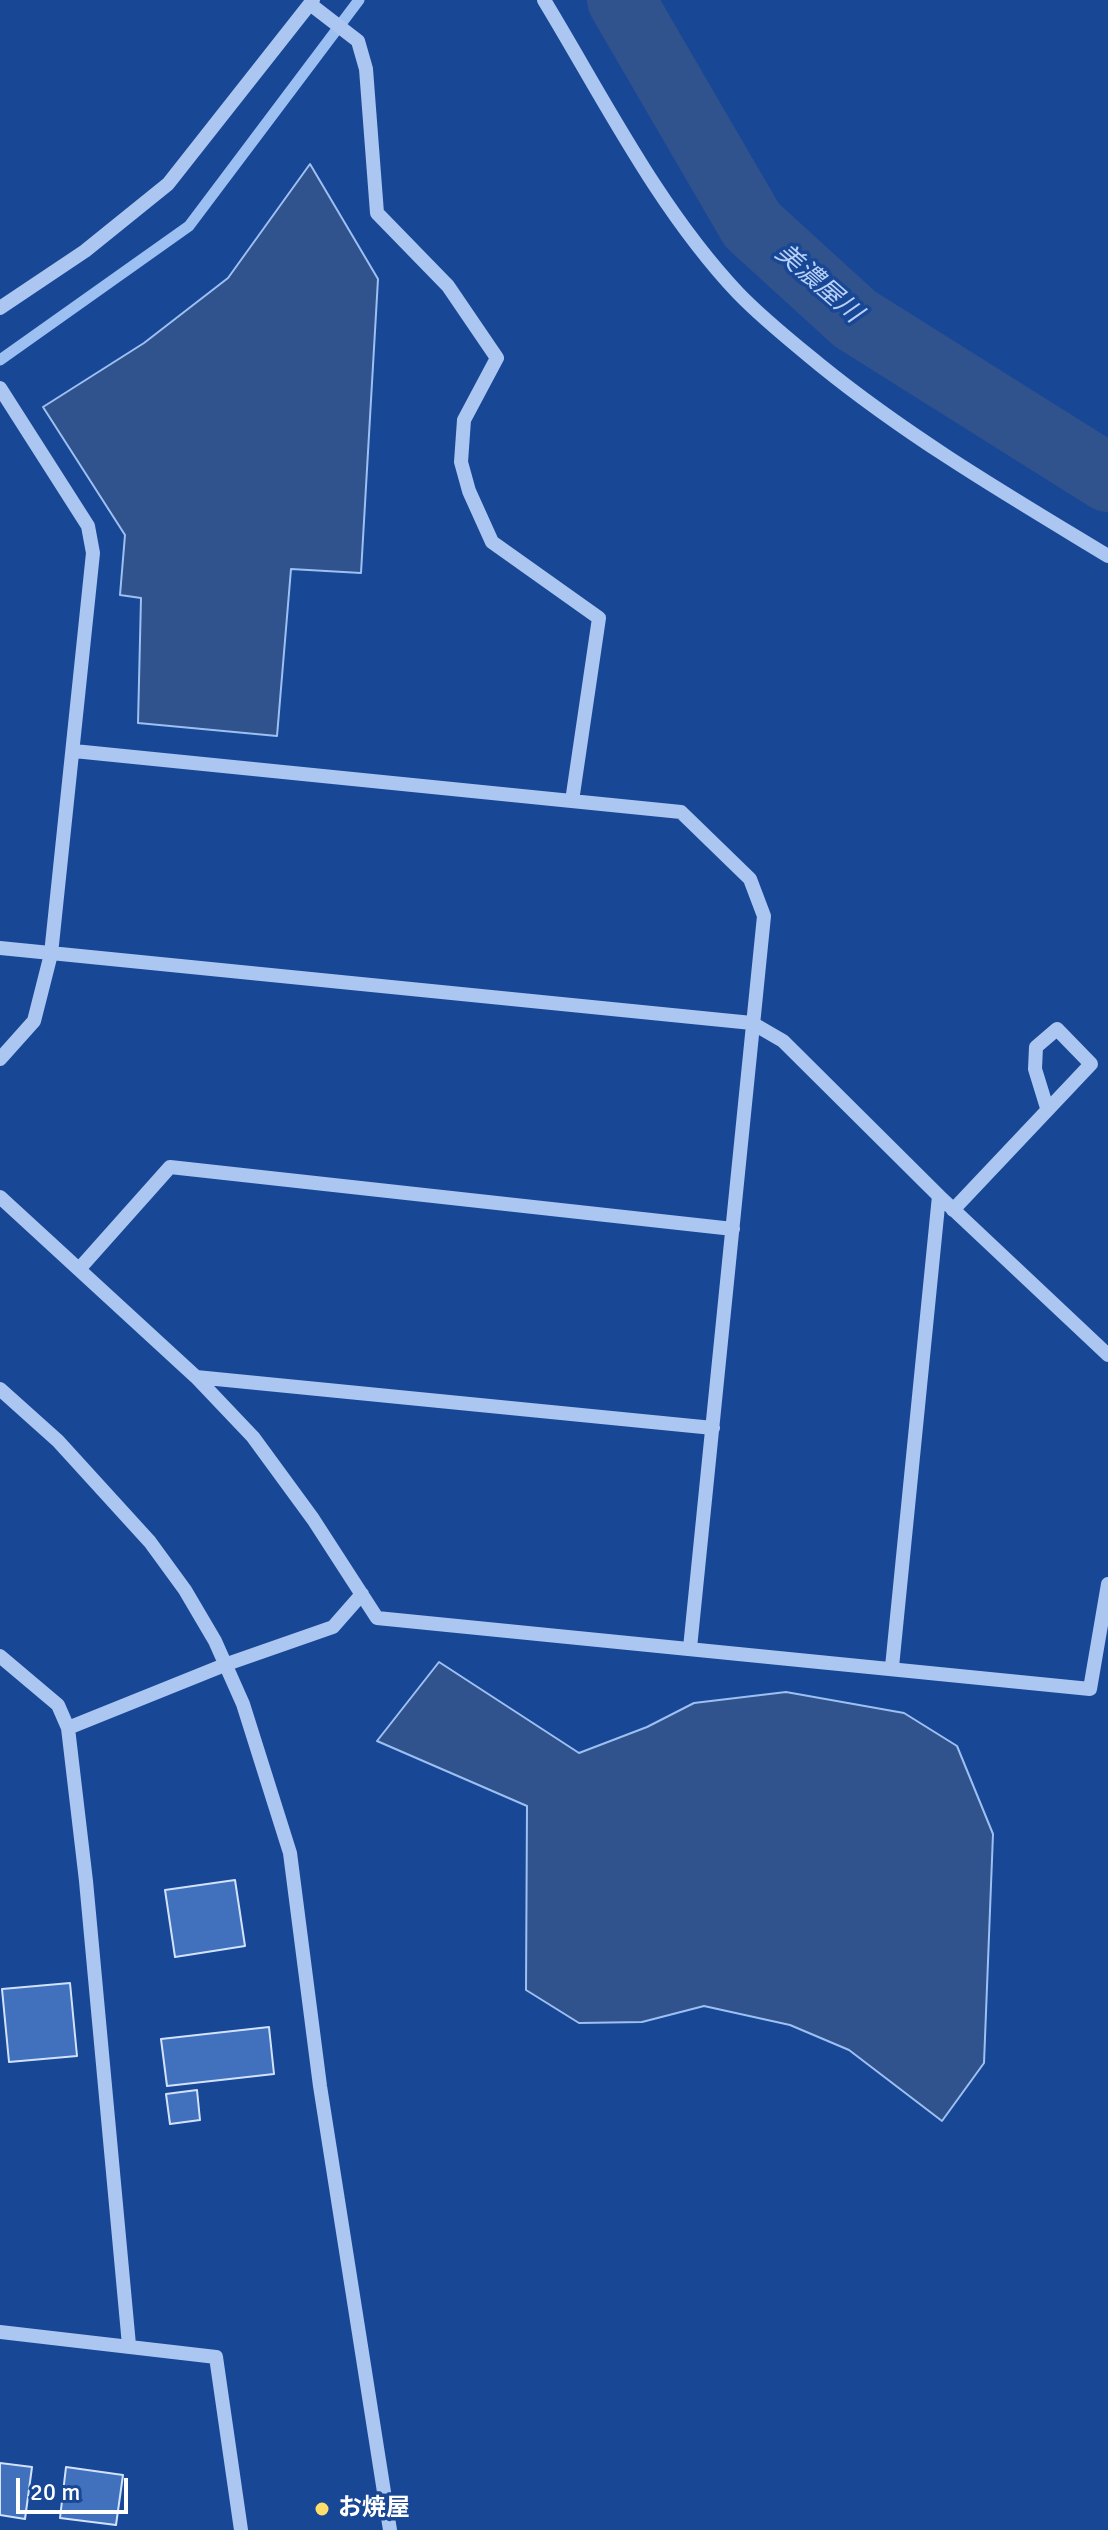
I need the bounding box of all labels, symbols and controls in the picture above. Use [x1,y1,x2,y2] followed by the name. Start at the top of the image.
[769,238,867,330] water label: 美濃屋川
[20,2462,132,2512] scale bar
[30,2477,80,2507] text: 20 m
[338,2495,410,2523] place label: お焼屋
[313,2500,331,2518] marker: お焼屋

